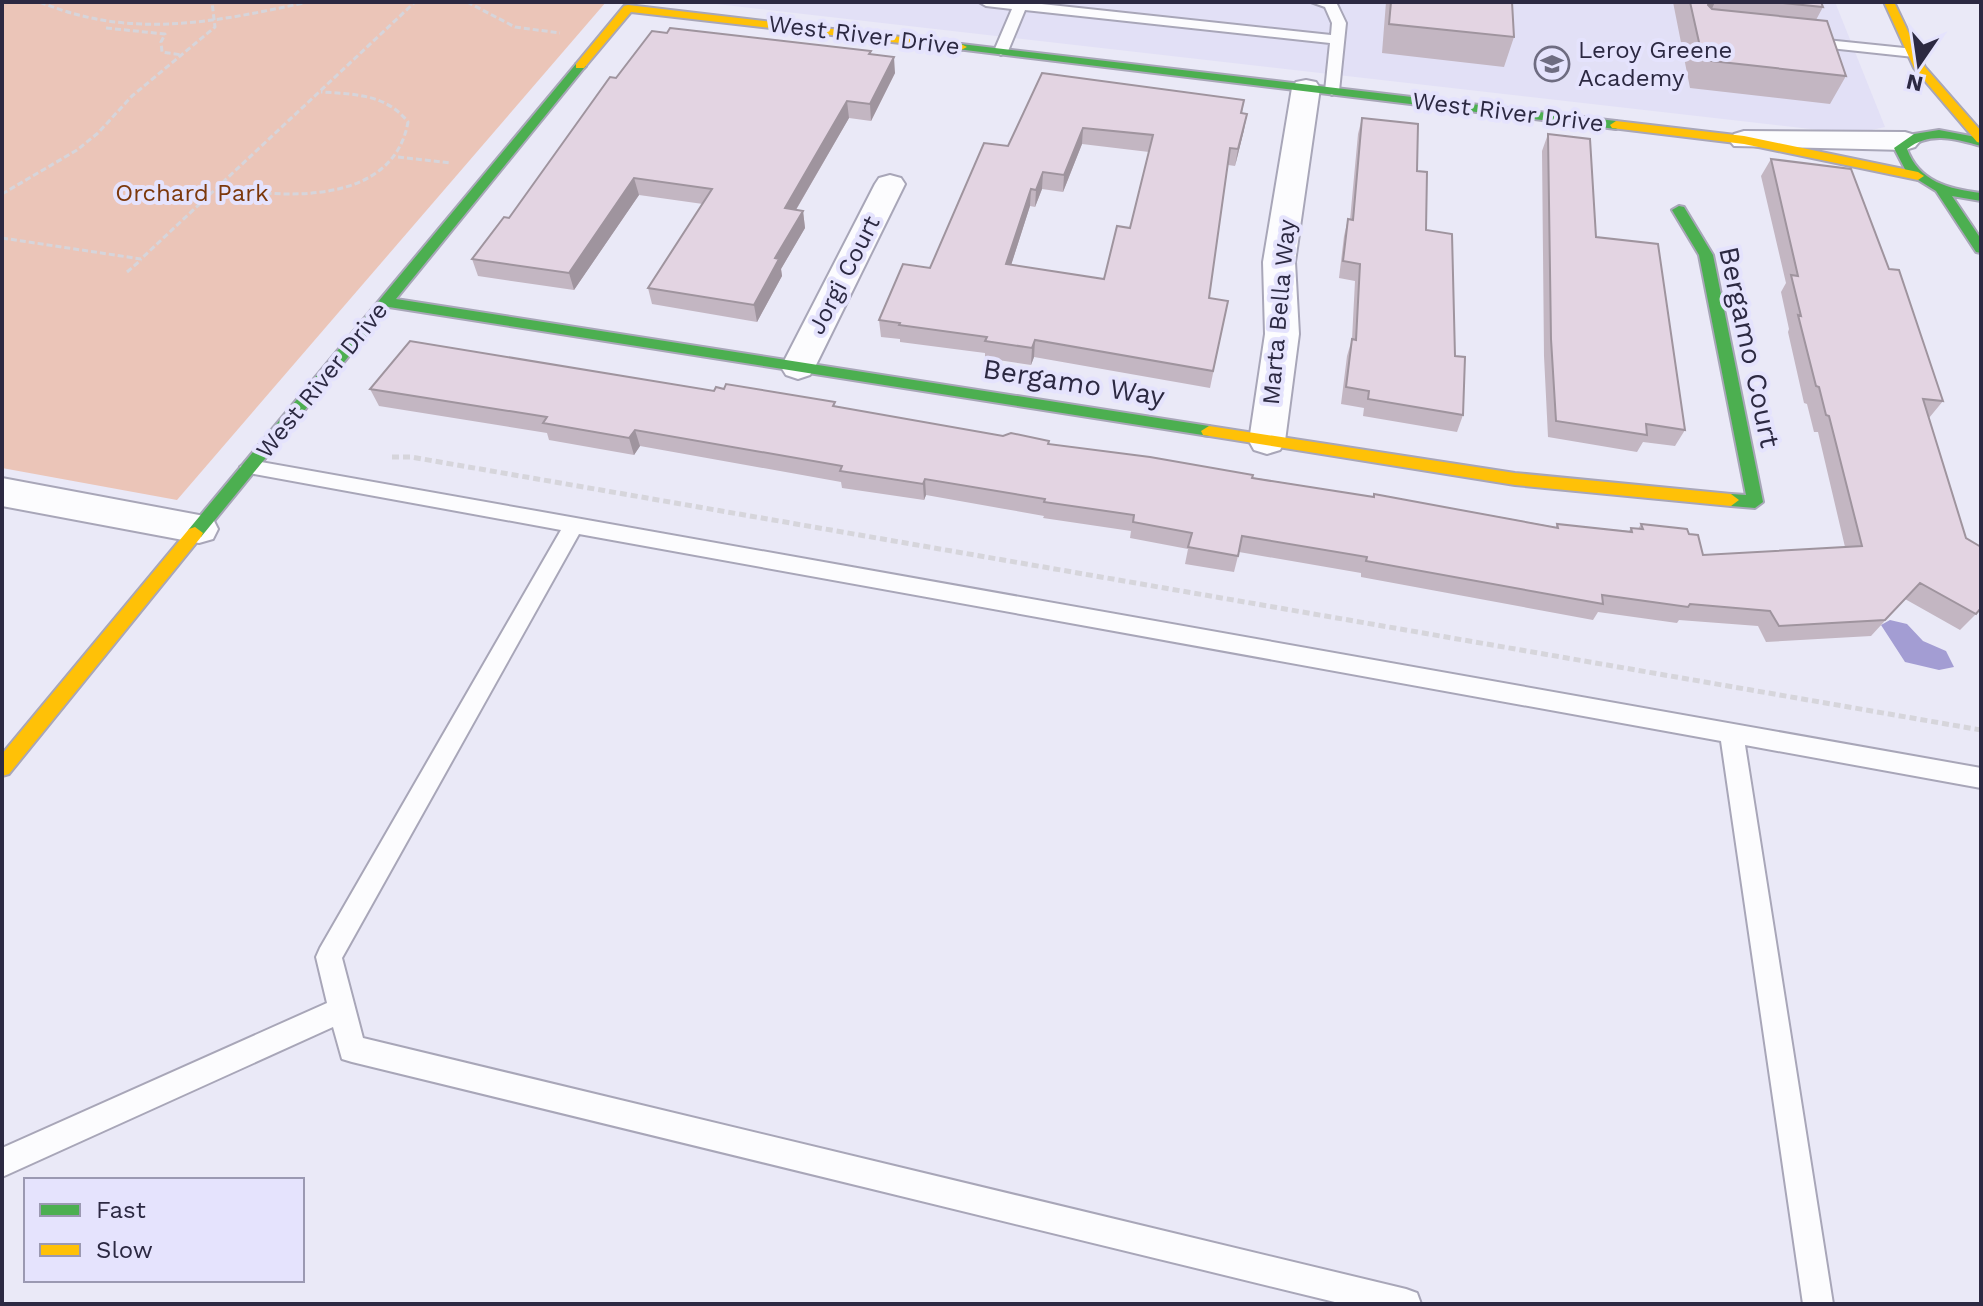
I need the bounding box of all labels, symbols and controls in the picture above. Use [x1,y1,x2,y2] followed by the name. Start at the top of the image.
[767,9,961,61] street label: West River Drive
[1879,24,1959,104] north arrow
[1578,36,1732,92] place label: Leroy Greene Academy
[1533,45,1571,83] school or university icon: Leroy Greene Academy
[1904,69,1925,97] text: N
[1411,86,1605,138] street label: West River Drive
[115,179,269,207] park label: Orchard Park
[802,211,886,339] street label: Jorgi Court
[1257,217,1301,406] street label: Marta Bella Way
[1712,244,1787,451] street label: Bergamo Court
[250,296,394,464] street label: West River Drive
[981,352,1168,413] street label: Bergamo Way
[24,1178,304,1282] legend
[96,1196,146,1224] text: Fast
[96,1236,153,1264] text: Slow

